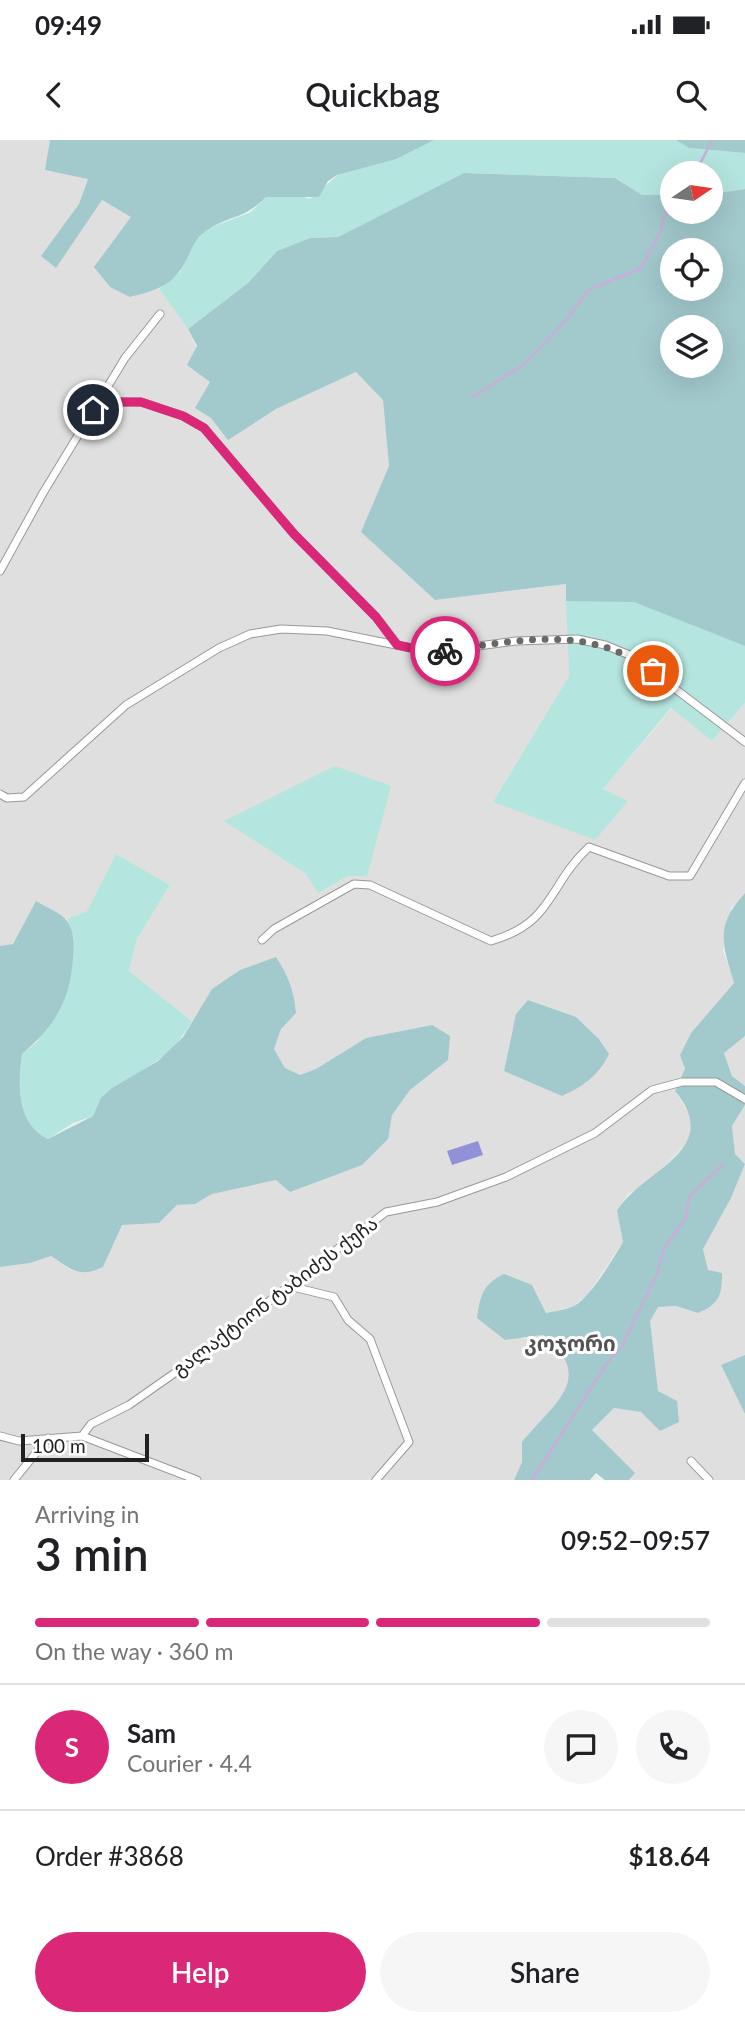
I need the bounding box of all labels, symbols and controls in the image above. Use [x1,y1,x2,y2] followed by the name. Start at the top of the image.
[35,9,102,41] text: 09:49
[305,75,440,114] text: Quickbag
[35,76,73,114] icon: back
[672,76,710,114] icon: search
[660,161,723,224] north arrow
[660,161,723,378] map controls
[660,238,723,301] button: locate
[660,315,723,378] button: layers
[63,380,123,440] pin
[74,391,112,429] icon: home
[410,616,480,686] courier
[426,632,464,670] icon: bike
[623,641,683,701] pin
[634,652,672,690] icon: bag
[168,1211,383,1382] street label: გალაქტიონ ტაბიძეს ქუჩა
[524,1330,616,1356] district label: კოჯორი
[21,1431,149,1463] scale bar
[32,1434,86,1457] text: 100 m
[35,1500,139,1528] text: Arriving in
[561,1524,710,1556] text: 09:52–09:57
[35,1526,149,1581] text: 3 min
[35,1637,234,1665] text: On the way · 360 m
[544,1710,618,1784] button: chat
[636,1710,710,1784] button: phone
[127,1717,176,1749] text: Sam
[65,1731,79,1763] text: S
[127,1749,252,1777] text: Courier · 4.4
[35,1840,184,1872] text: Order #3868
[628,1840,710,1872] text: $18.64
[35,1932,366,2012] button: Help
[380,1932,710,2012] button: Share

